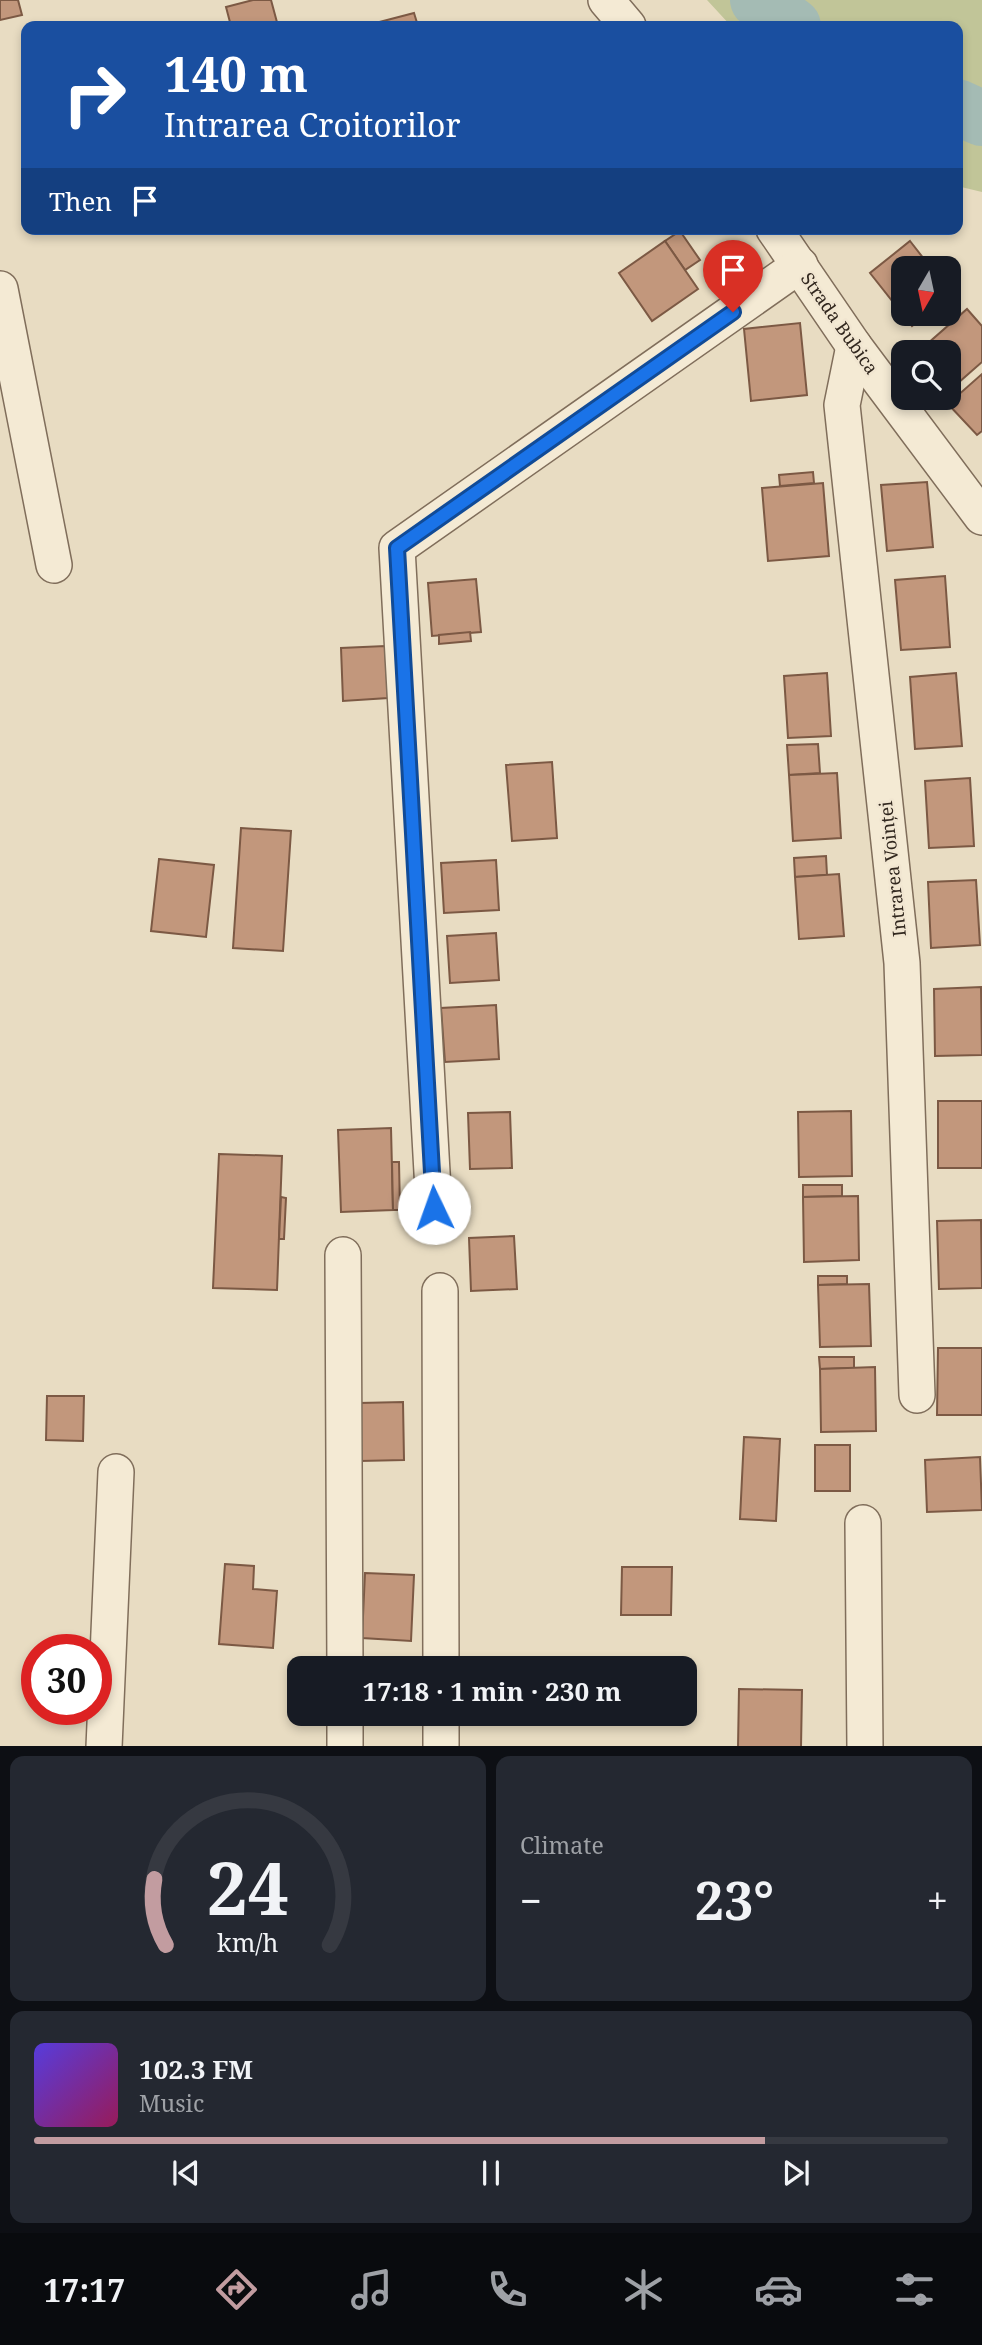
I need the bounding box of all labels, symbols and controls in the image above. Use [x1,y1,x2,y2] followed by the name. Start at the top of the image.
[164,40,308,106] text: 140 m
[49,49,140,140] icon: right
[164,103,461,146] text: Intrarea Croitorilor
[126,182,164,220] icon: arrive
[49,183,112,219] text: Then
[703,240,763,312] pin
[714,251,752,289] icon: arrive
[891,256,961,326] north arrow
[891,256,961,410] map controls
[796,267,884,379] street label: Strada Bubica
[891,340,961,410] button: search
[873,800,911,938] street label: Intrarea Voinței
[397,1171,471,1245] position arrow
[21,1634,112,1725] speed limit sign: 30
[362,1673,622,1709] text: 17:18 · 1 min · 230 m
[520,1829,604,1861] text: Climate
[207,1837,289,1936] text: 24
[695,1864,774,1935] text: 23°
[520,1874,542,1926] text: −
[927,1874,948,1926] text: +
[217,1924,279,1958] text: km/h
[139,2051,253,2087] text: 102.3 FM
[139,2087,204,2119] text: Music
[167,2154,205,2192] icon: previous
[472,2154,510,2192] icon: pause
[777,2154,815,2192] icon: next
[212,2265,261,2314] icon: directions
[347,2265,396,2314] icon: music
[483,2265,532,2314] icon: phone
[619,2265,668,2314] icon: climate
[754,2265,803,2314] icon: car
[890,2265,939,2314] icon: filters
[43,2268,125,2311] text: 17:17

